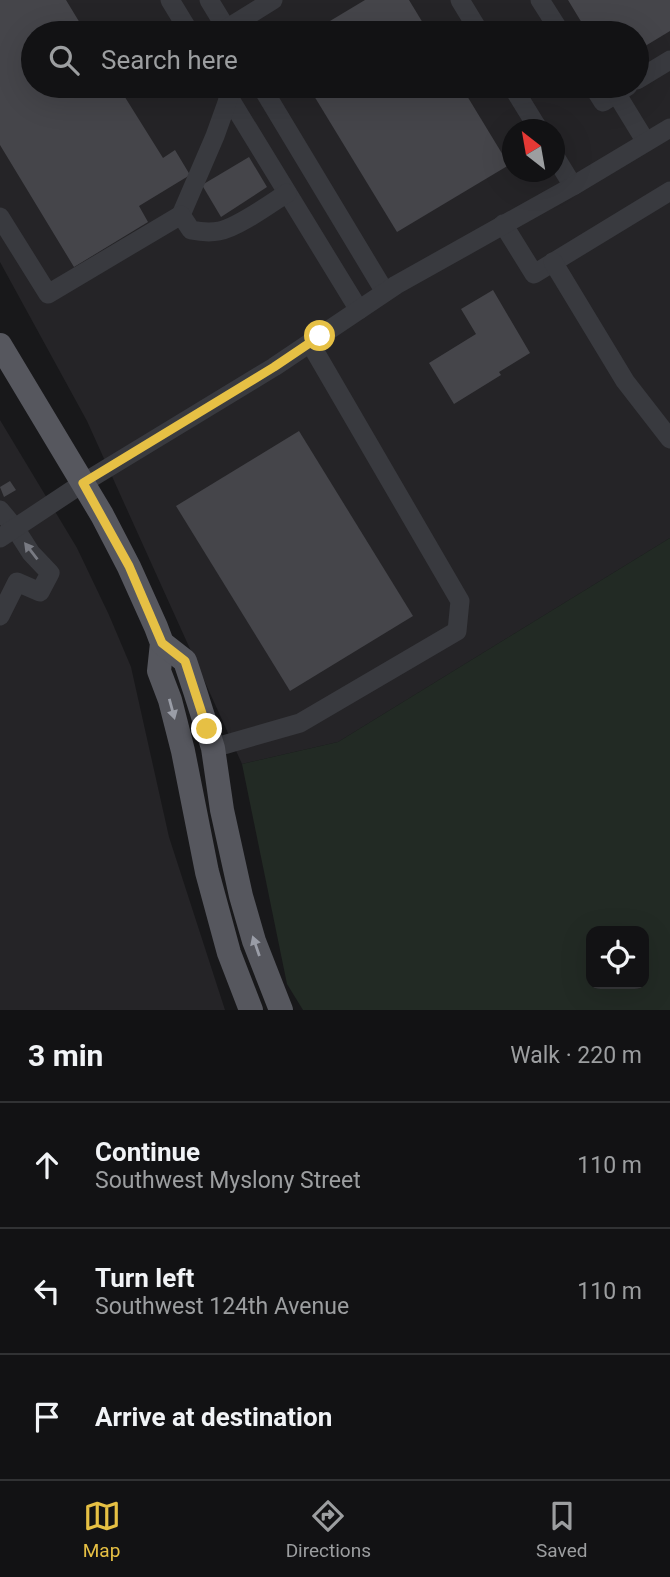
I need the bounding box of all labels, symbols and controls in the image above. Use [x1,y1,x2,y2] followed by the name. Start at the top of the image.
[21,21,649,98] search box
[45,41,83,79] icon: search
[101,45,238,75] text: Search here
[502,119,565,182] north arrow
[304,320,335,351] route start
[24,543,39,561] one-way arrow
[167,698,178,720] one-way arrow
[191,713,222,744] route end
[586,926,649,989] map controls
[586,926,649,989] button: locate
[250,936,261,957] one-way arrow
[28,1038,103,1073] text: 3 min
[510,1042,642,1069] text: Walk · 220 m
[95,1137,200,1167] text: Continue
[28,1146,66,1184] icon: ahead
[577,1152,642,1179] text: 110 m
[95,1167,361,1194] text: Southwest Myslony Street
[95,1263,194,1293] text: Turn left
[28,1272,66,1310] icon: left
[577,1278,642,1305] text: 110 m
[95,1293,349,1320] text: Southwest 124th Avenue
[28,1398,66,1436] icon: arrive
[95,1402,332,1432] text: Arrive at destination
[83,1497,121,1562] tab: Map
[286,1497,371,1562] tab: Directions
[536,1497,587,1562] tab: Saved

